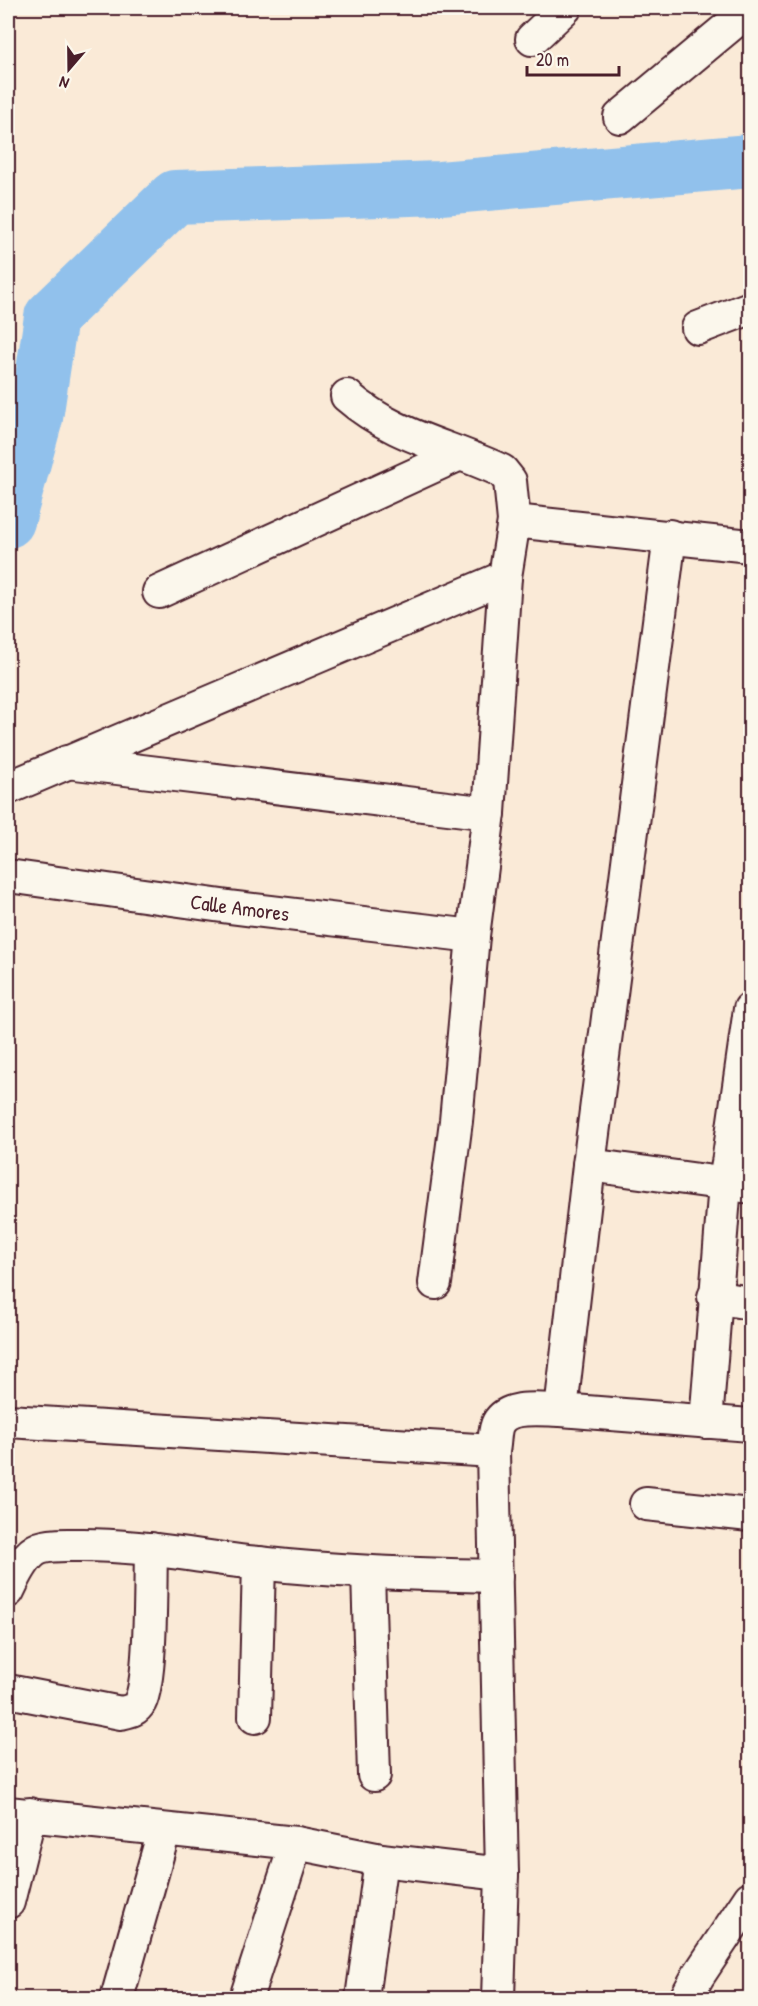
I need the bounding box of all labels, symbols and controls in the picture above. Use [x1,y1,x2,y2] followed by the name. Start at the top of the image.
[39,39,99,99] north arrow
[527,39,618,77] scale bar
[536,47,569,72] text: 20 m
[56,71,72,95] text: N
[188,887,291,928] street label: Calle Amores

